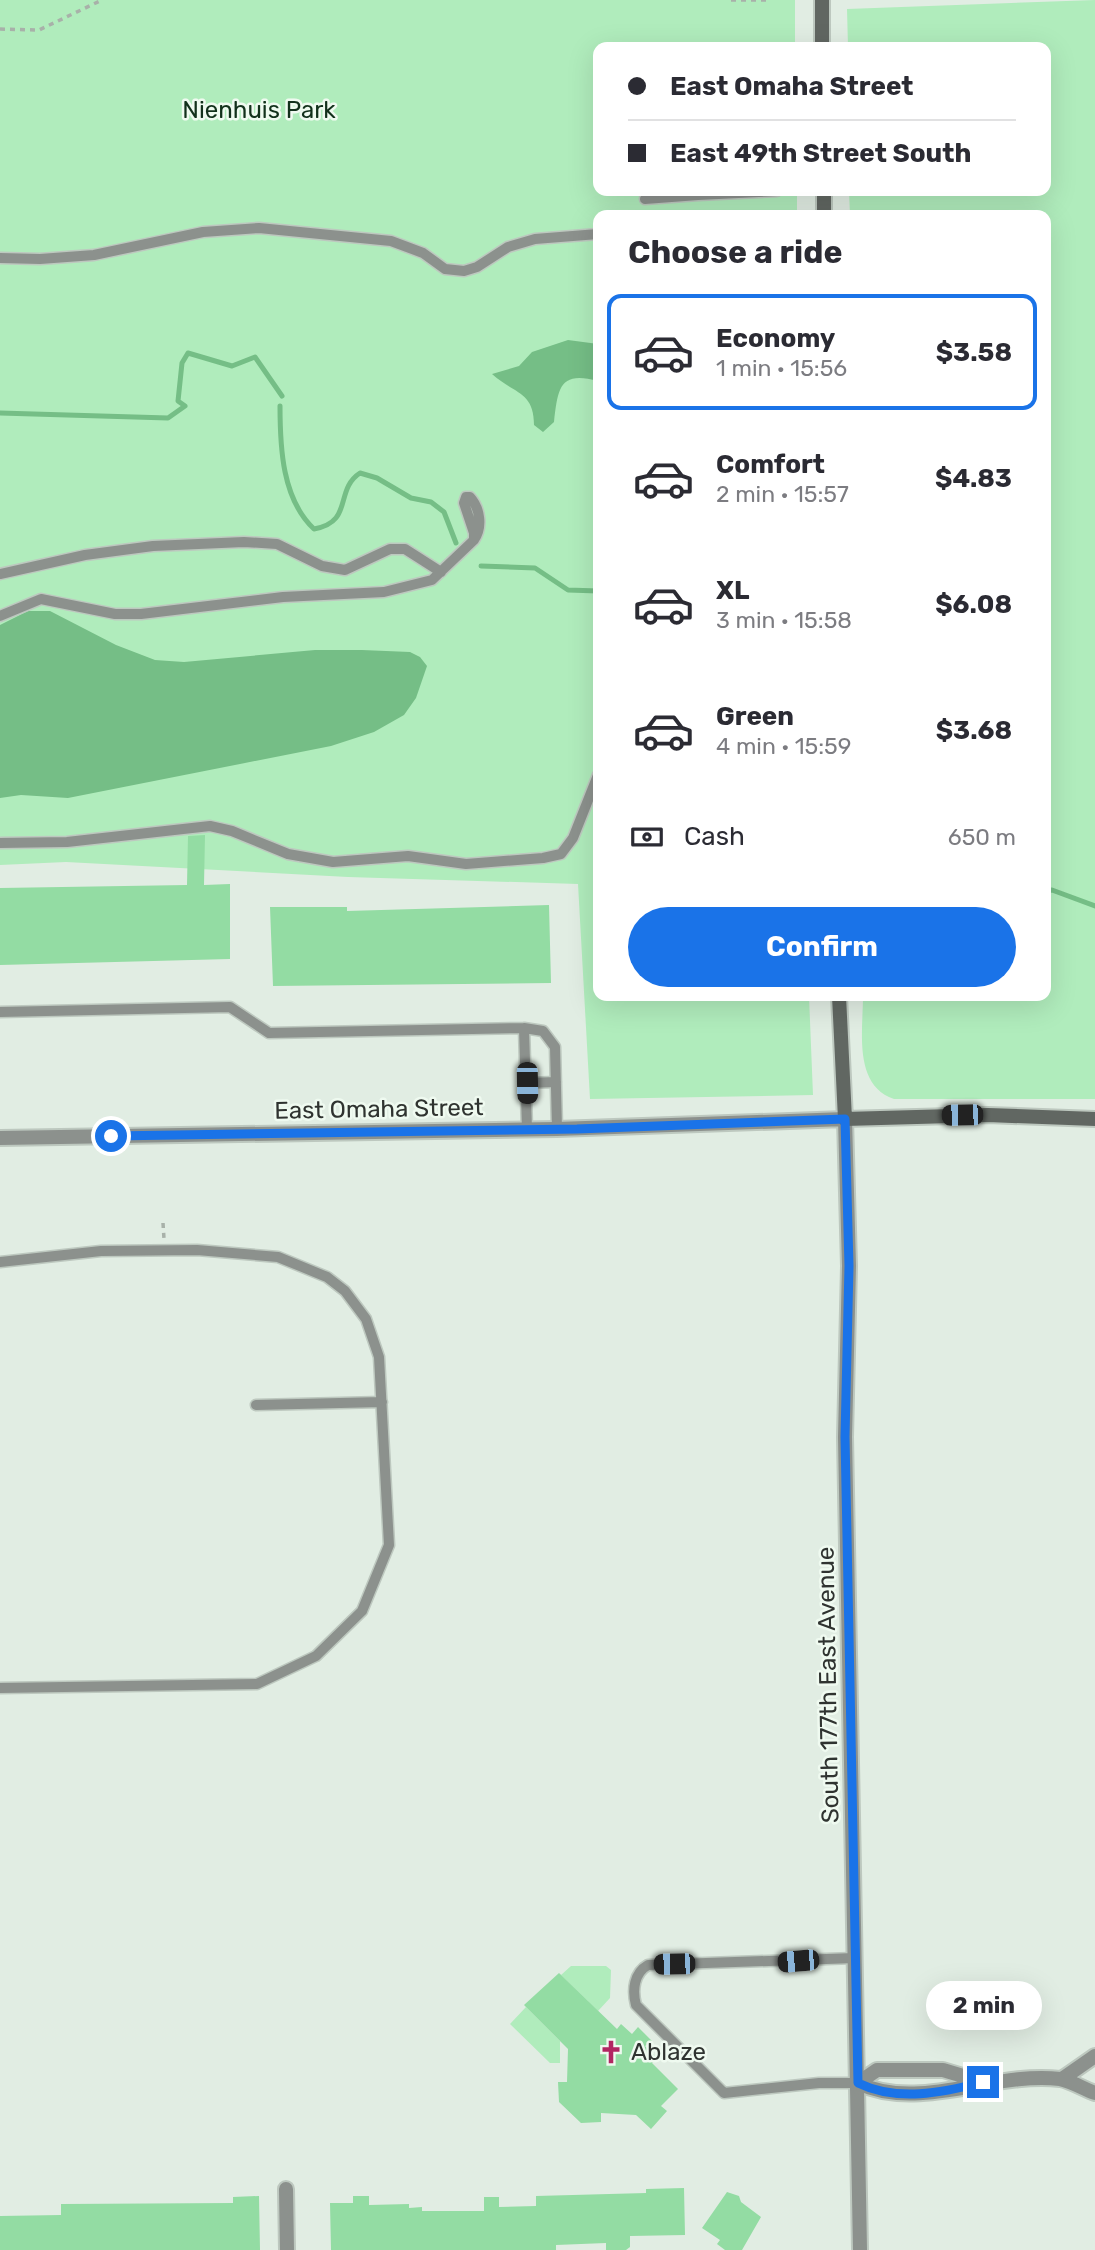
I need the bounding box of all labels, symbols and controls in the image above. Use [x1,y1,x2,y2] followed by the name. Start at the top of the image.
[670,71,913,102] text: East Omaha Street
[182,96,336,124] park label: Nienhuis Park
[670,138,971,169] text: East 49th Street South
[628,233,842,271] text: Choose a ride
[632,321,695,384] icon: car
[716,323,835,354] text: Economy
[936,337,1012,368] text: $3.58
[716,354,847,382] text: 1 min · 15:56
[632,447,695,510] icon: car
[716,449,825,480] text: Comfort
[935,463,1012,494] text: $4.83
[716,480,849,508] text: 2 min · 15:57
[632,573,695,636] icon: car
[716,575,749,606] text: XL
[935,589,1012,620] text: $6.08
[716,606,852,634] text: 3 min · 15:58
[632,699,695,762] icon: car
[716,701,794,732] text: Green
[936,715,1012,746] text: $3.68
[716,732,851,760] text: 4 min · 15:59
[628,818,666,856] icon: cash
[684,821,745,852] text: Cash
[948,823,1016,851] text: 650 m
[628,907,1016,987] button: Confirm
[517,1062,538,1104] car
[274,1093,484,1125] street label: East Omaha Street
[941,1104,984,1126] car
[95,1120,127,1152] route start
[812,1547,844,1823] street label: South 177th East Avenue
[777,1949,820,1973] car
[653,1953,696,1975] car
[925,1980,1041,2030] callout: 2 min
[953,1991,1015,2019] text: 2 min
[597,2038,625,2066] church icon: Ablaze
[631,2038,706,2066] place label: Ablaze
[967,2066,999,2098] route end

